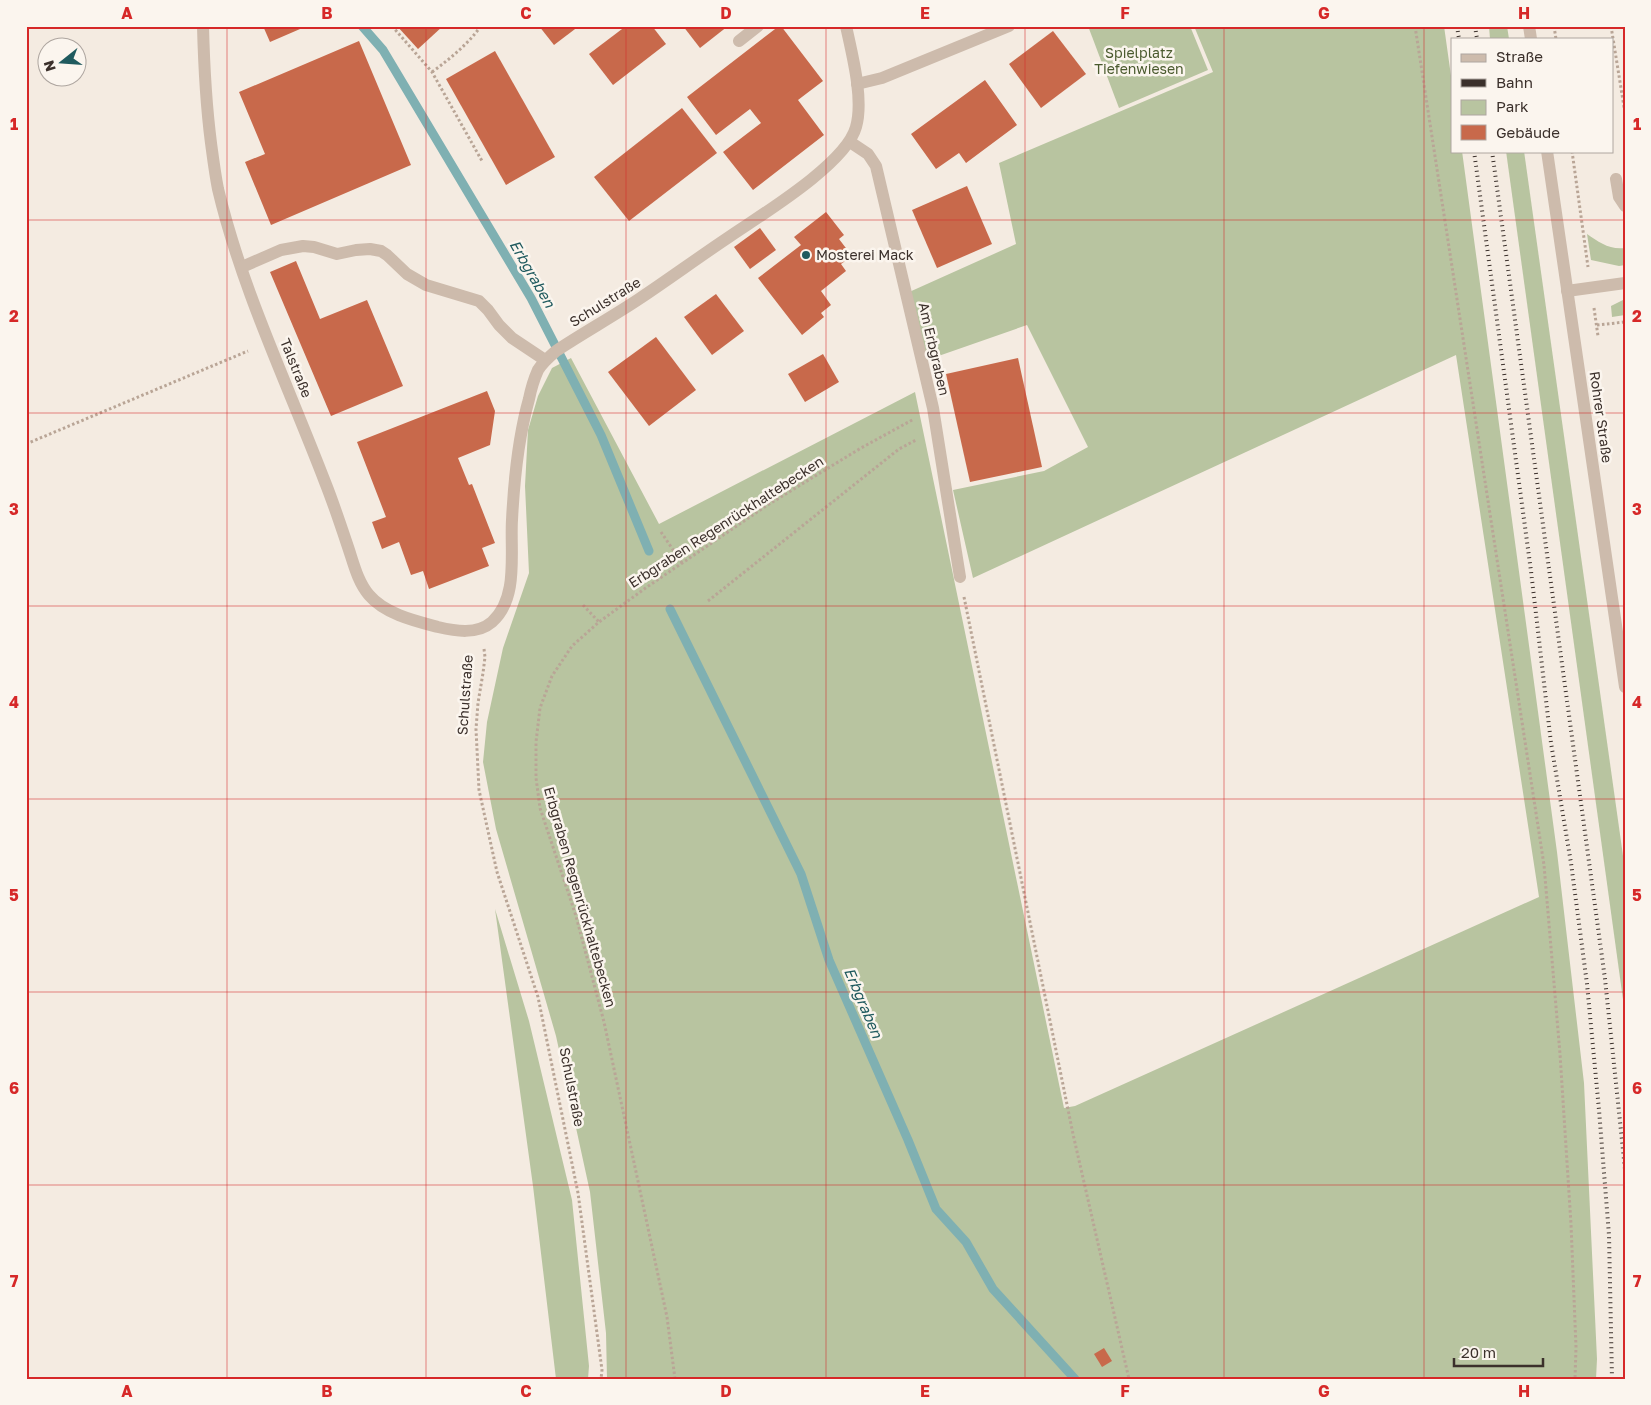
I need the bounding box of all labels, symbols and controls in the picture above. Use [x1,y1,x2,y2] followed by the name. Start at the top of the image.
[121,3,133,23] text: A
[321,3,333,23] text: B
[520,3,532,23] text: C
[720,3,732,23] text: D
[920,3,930,23] text: E
[1120,3,1130,23] text: F
[1318,3,1330,23] text: G
[1518,3,1530,23] text: H
[38,38,88,88] north arrow
[1451,38,1614,152] legend
[1094,44,1184,77] park label: Spielplatz Tiefenwiesen
[1496,47,1543,65] text: Straße
[39,58,59,74] text: N
[1496,73,1533,91] text: Bahn
[1496,97,1529,115] text: Park
[10,114,18,134] text: 1
[1633,114,1641,134] text: 1
[1496,123,1560,141] text: Gebäude
[506,237,560,312] water label: Erbgraben
[816,246,914,263] place label: Mosterei Mack
[800,249,812,261] marker: Mosterei Mack
[566,273,643,330] street label: Schulstraße
[916,301,953,397] street label: Am Erbgraben
[9,306,19,326] text: 2
[1632,306,1642,326] text: 2
[277,336,316,400] street label: Talstraße
[1587,370,1616,464] street label: Rohrer Straße
[625,452,826,591] street label: Erbgraben Regenrückhaltebecken
[9,499,19,519] text: 3
[1632,499,1642,519] text: 3
[453,654,476,736] street label: Schulstraße
[9,692,19,712] text: 4
[1632,692,1642,712] text: 4
[541,785,620,1009] street label: Erbgraben Regenrückhaltebecken
[9,885,19,905] text: 5
[1632,885,1642,905] text: 5
[840,965,887,1042] water label: Erbgraben
[556,1046,589,1128] street label: Schulstraße
[9,1078,19,1098] text: 6
[1632,1078,1642,1098] text: 6
[10,1271,19,1291] text: 7
[1633,1271,1642,1291] text: 7
[1454,1335,1542,1367] scale bar
[1461,1343,1496,1361] text: 20 m
[121,1381,133,1401] text: A
[321,1381,333,1401] text: B
[520,1381,532,1401] text: C
[720,1381,732,1401] text: D
[920,1381,930,1401] text: E
[1120,1381,1130,1401] text: F
[1318,1381,1330,1401] text: G
[1518,1381,1530,1401] text: H

